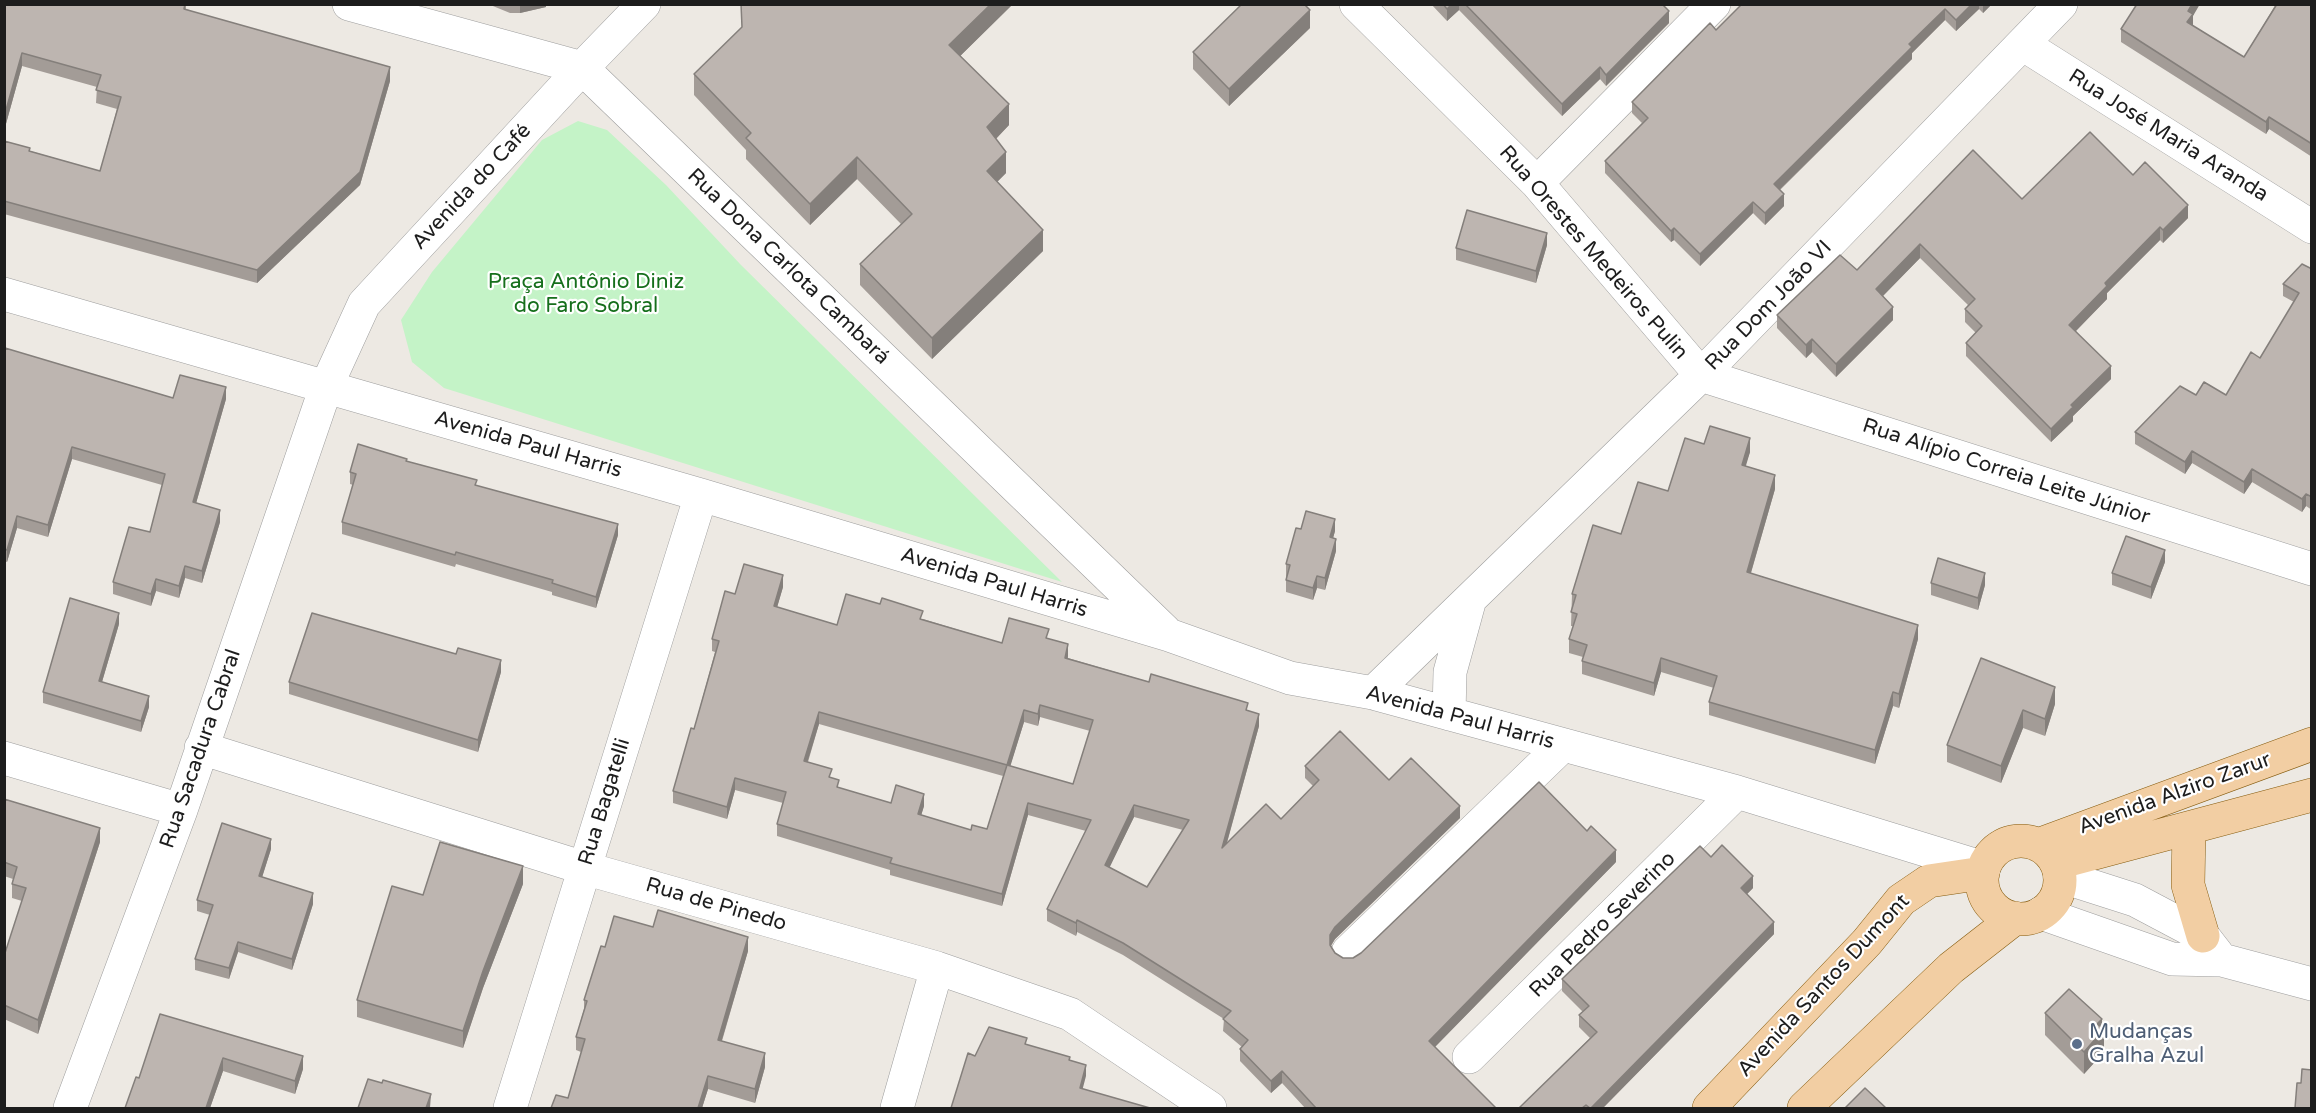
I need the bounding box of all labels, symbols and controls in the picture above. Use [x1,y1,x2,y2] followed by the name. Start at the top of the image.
[2063,64,2273,208] street label: Rua José Maria Aranda
[407,119,537,255] street label: Avenida do Café
[1493,141,1693,365] street label: Rua Orestes Medeiros Pulin
[682,164,894,370] street label: Rua Dona Carlota Cambará
[1701,236,1837,376] street label: Rua Dom João VI
[488,269,684,319] park label: Praça Antônio Diniz do Faro Sobral
[431,406,625,484] street label: Avenida Paul Harris
[1859,414,2153,530] street label: Rua Alípio Correia Leite Júnior
[897,543,1091,623] street label: Avenida Paul Harris
[155,646,247,852] street label: Rua Sacadura Cabral
[1363,681,1557,755] street label: Avenida Paul Harris
[574,735,636,869] street label: Rua Bagatelli
[2075,747,2275,841] street label: Avenida Alziro Zarur
[1525,847,1681,1003] street label: Rua Pedro Severino
[643,873,789,937] street label: Rua de Pinedo
[1733,889,1915,1083] street label: Avenida Santos Dumont
[2089,1019,2204,1069] place label: Mudanças Gralha Azul
[2070,1037,2084,1051] marker: Mudanças Gralha Azul

